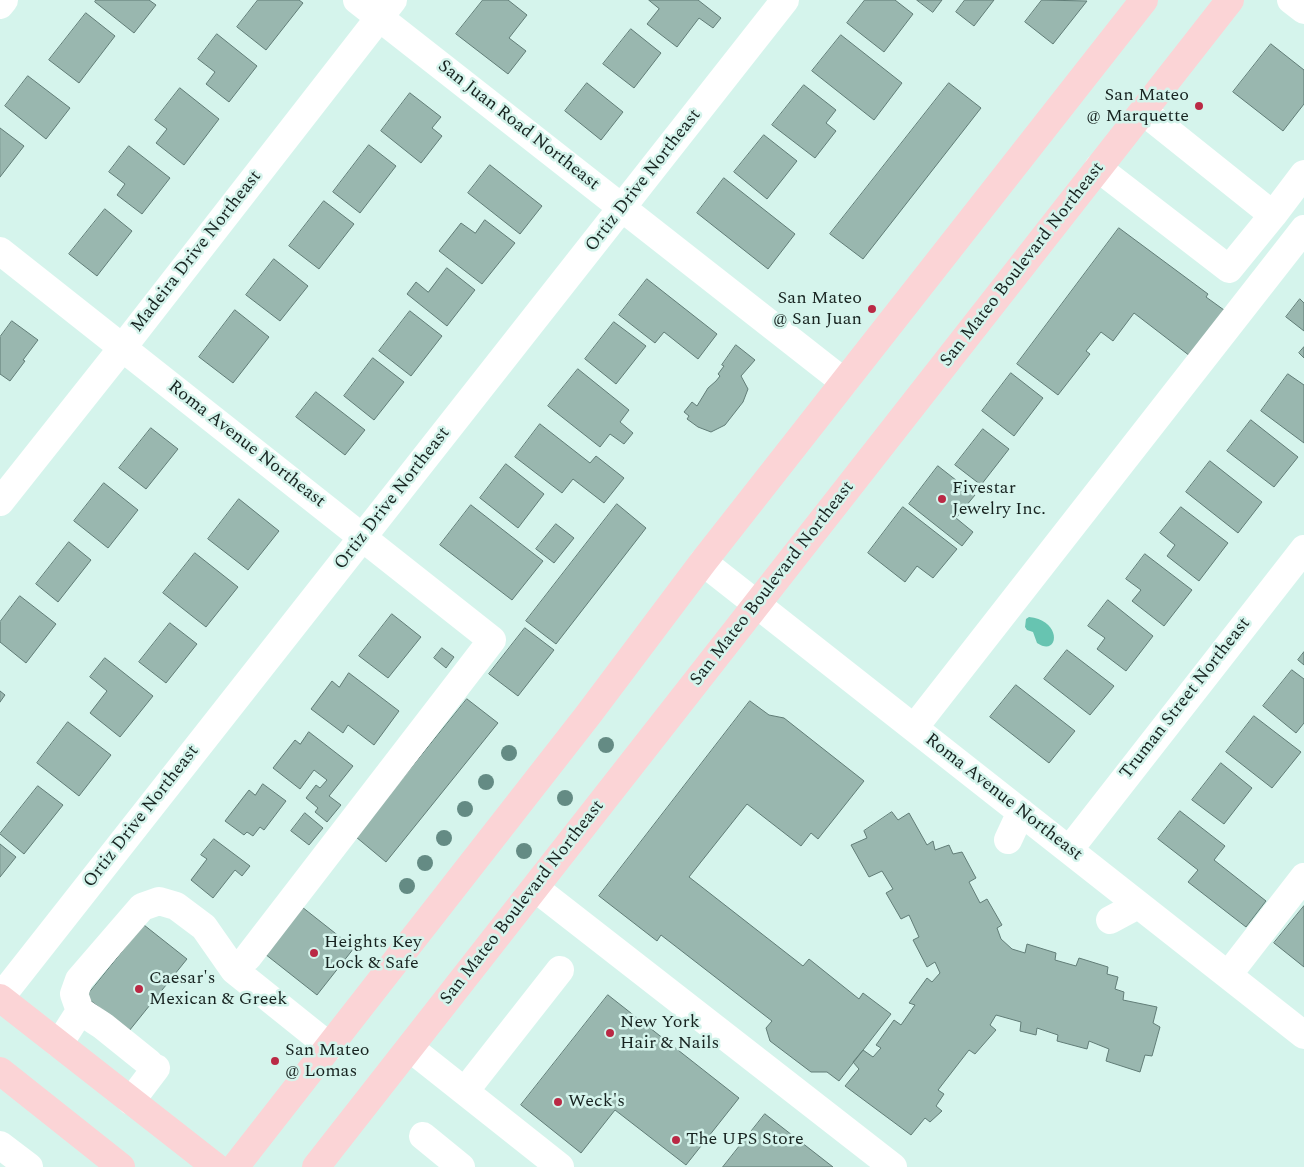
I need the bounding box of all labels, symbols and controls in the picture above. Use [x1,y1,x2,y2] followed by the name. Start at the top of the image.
[433,56,603,196] street label: San Juan Road Northeast
[1086,85,1189,128] place label: San Mateo @ Marquette
[1193,100,1205,112] marker: San Mateo @ Marquette
[582,105,706,257] street label: Ortiz Drive Northeast
[936,158,1110,372] street label: San Mateo Boulevard Northeast
[127,167,267,337] street label: Madeira Drive Northeast
[773,288,862,330] place label: San Mateo @ San Juan
[866,303,878,315] marker: San Mateo @ San Juan
[163,377,329,513] street label: Roma Avenue Northeast
[331,423,455,575] street label: Ortiz Drive Northeast
[686,477,860,691] street label: San Mateo Boulevard Northeast
[952,478,1046,520] place label: Fivestar Jewelry Inc.
[936,493,948,505] marker: Fivestar Jewelry Inc.
[1116,614,1256,784] street label: Truman Street Northeast
[920,730,1086,866] street label: Roma Avenue Northeast
[80,741,204,893] street label: Ortiz Drive Northeast
[436,796,610,1010] street label: San Mateo Boulevard Northeast
[324,932,422,974] place label: Heights Key Lock & Safe
[308,947,320,959] marker: Heights Key Lock & Safe
[149,968,287,1011] place label: Caesar's Mexican & Greek
[133,983,145,995] marker: Caesar's Mexican & Greek
[620,1012,719,1054] place label: New York Hair & Nails
[604,1027,616,1039] marker: New York Hair & Nails
[285,1040,370,1082] place label: San Mateo @ Lomas
[269,1055,281,1067] marker: San Mateo @ Lomas
[568,1091,625,1113] place label: Weck's
[552,1096,564,1108] marker: Weck's
[686,1129,804,1151] place label: The UPS Store
[670,1134,682,1146] marker: The UPS Store

